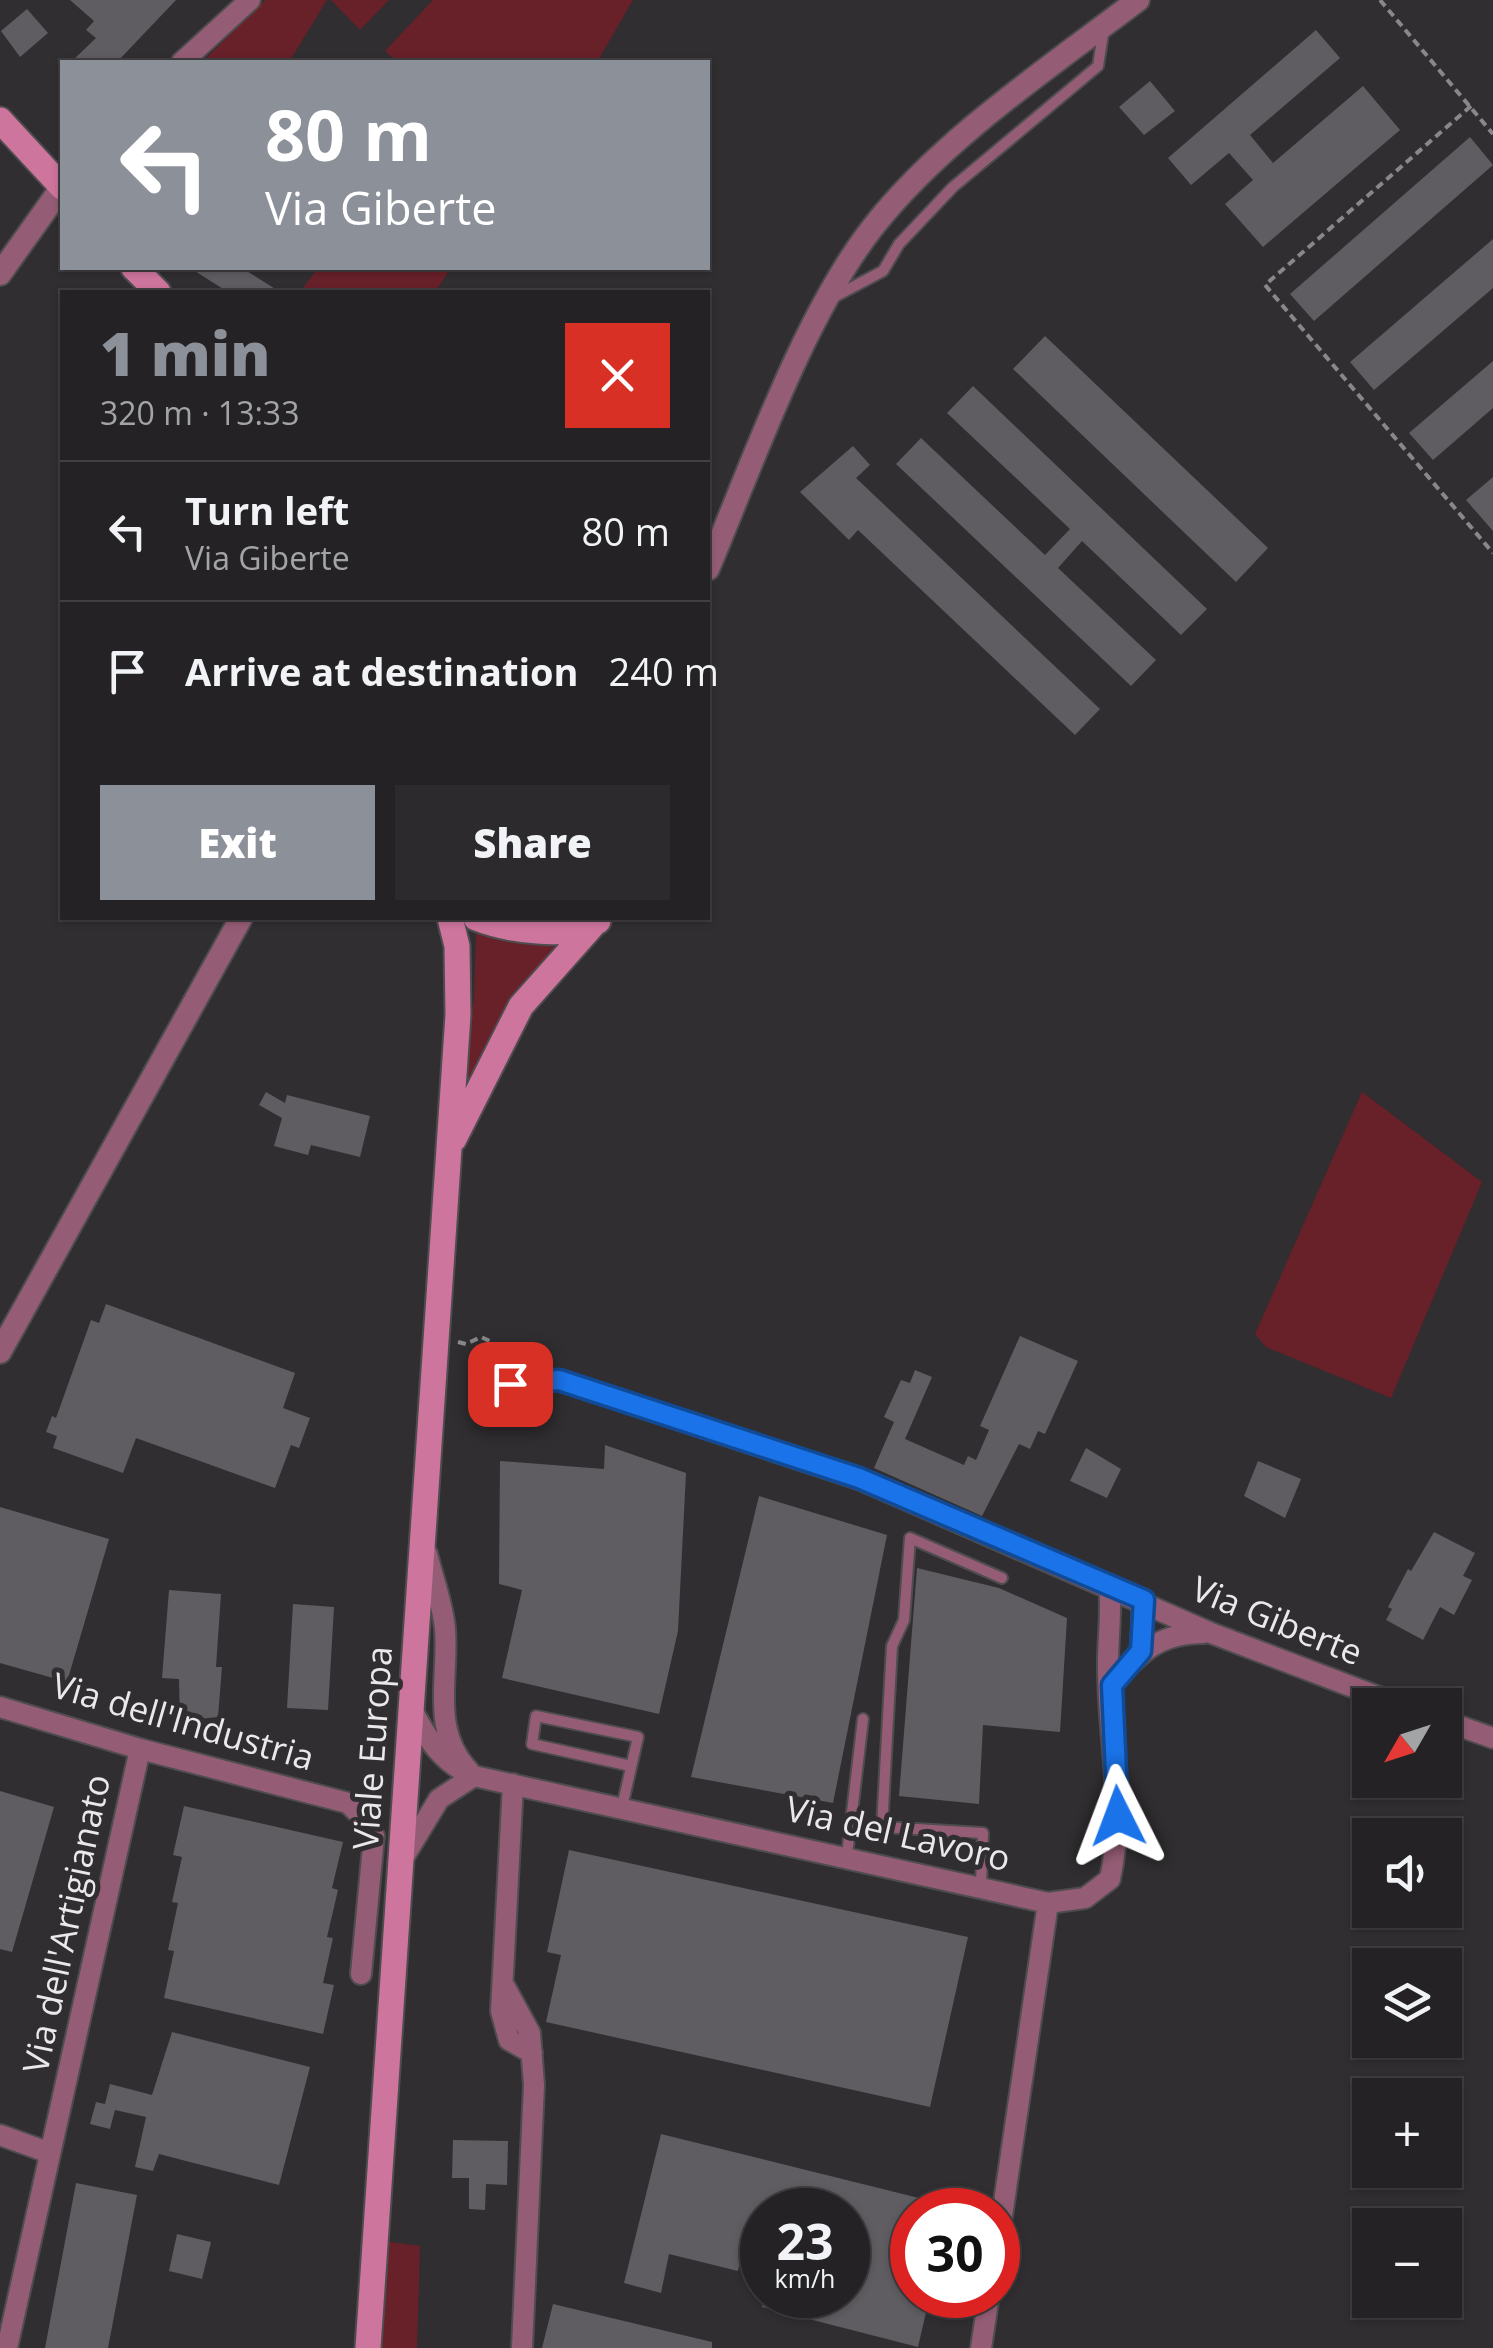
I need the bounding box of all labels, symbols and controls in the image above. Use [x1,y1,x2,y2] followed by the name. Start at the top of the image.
[265,86,432,182] text: 80 m
[100,100,230,230] icon: left
[265,177,496,238] text: Via Giberte
[100,312,270,394] text: 1 min
[565,323,670,428] button: close
[100,391,299,434] text: 320 m · 13:33
[185,484,349,536] text: Turn left
[100,504,155,559] icon: left
[581,505,670,557] text: 80 m
[185,536,350,579] text: Via Giberte
[100,644,155,699] icon: arrive
[185,645,579,697] text: Arrive at destination
[609,645,719,697] text: 240 m
[100,785,375,900] button: Exit
[395,785,670,900] button: Share
[468,1342,553,1427] pin
[483,1357,538,1412] icon: arrive
[1185,1564,1370,1675] street label: Via Giberte
[341,1645,402,1851] street label: Viale Europa
[47,1661,320,1780] street label: Via dell'Industria
[1352,1688,1462,1798] north arrow
[1352,1688,1462,2318] map controls
[1066,1764,1170,1868] position arrow
[11,1770,120,2077] street label: Via dell'Artigianato
[782,1784,1015,1881] street label: Via del Lavoro
[1352,1818,1462,1928] button: sound
[1352,1948,1462,2058] button: layers
[1352,2078,1462,2188] button: +
[890,2188,1020,2318] speed limit sign: 30
[776,2207,834,2275] text: 23
[1352,2208,1462,2318] button: −
[775,2261,835,2295] text: km/h

